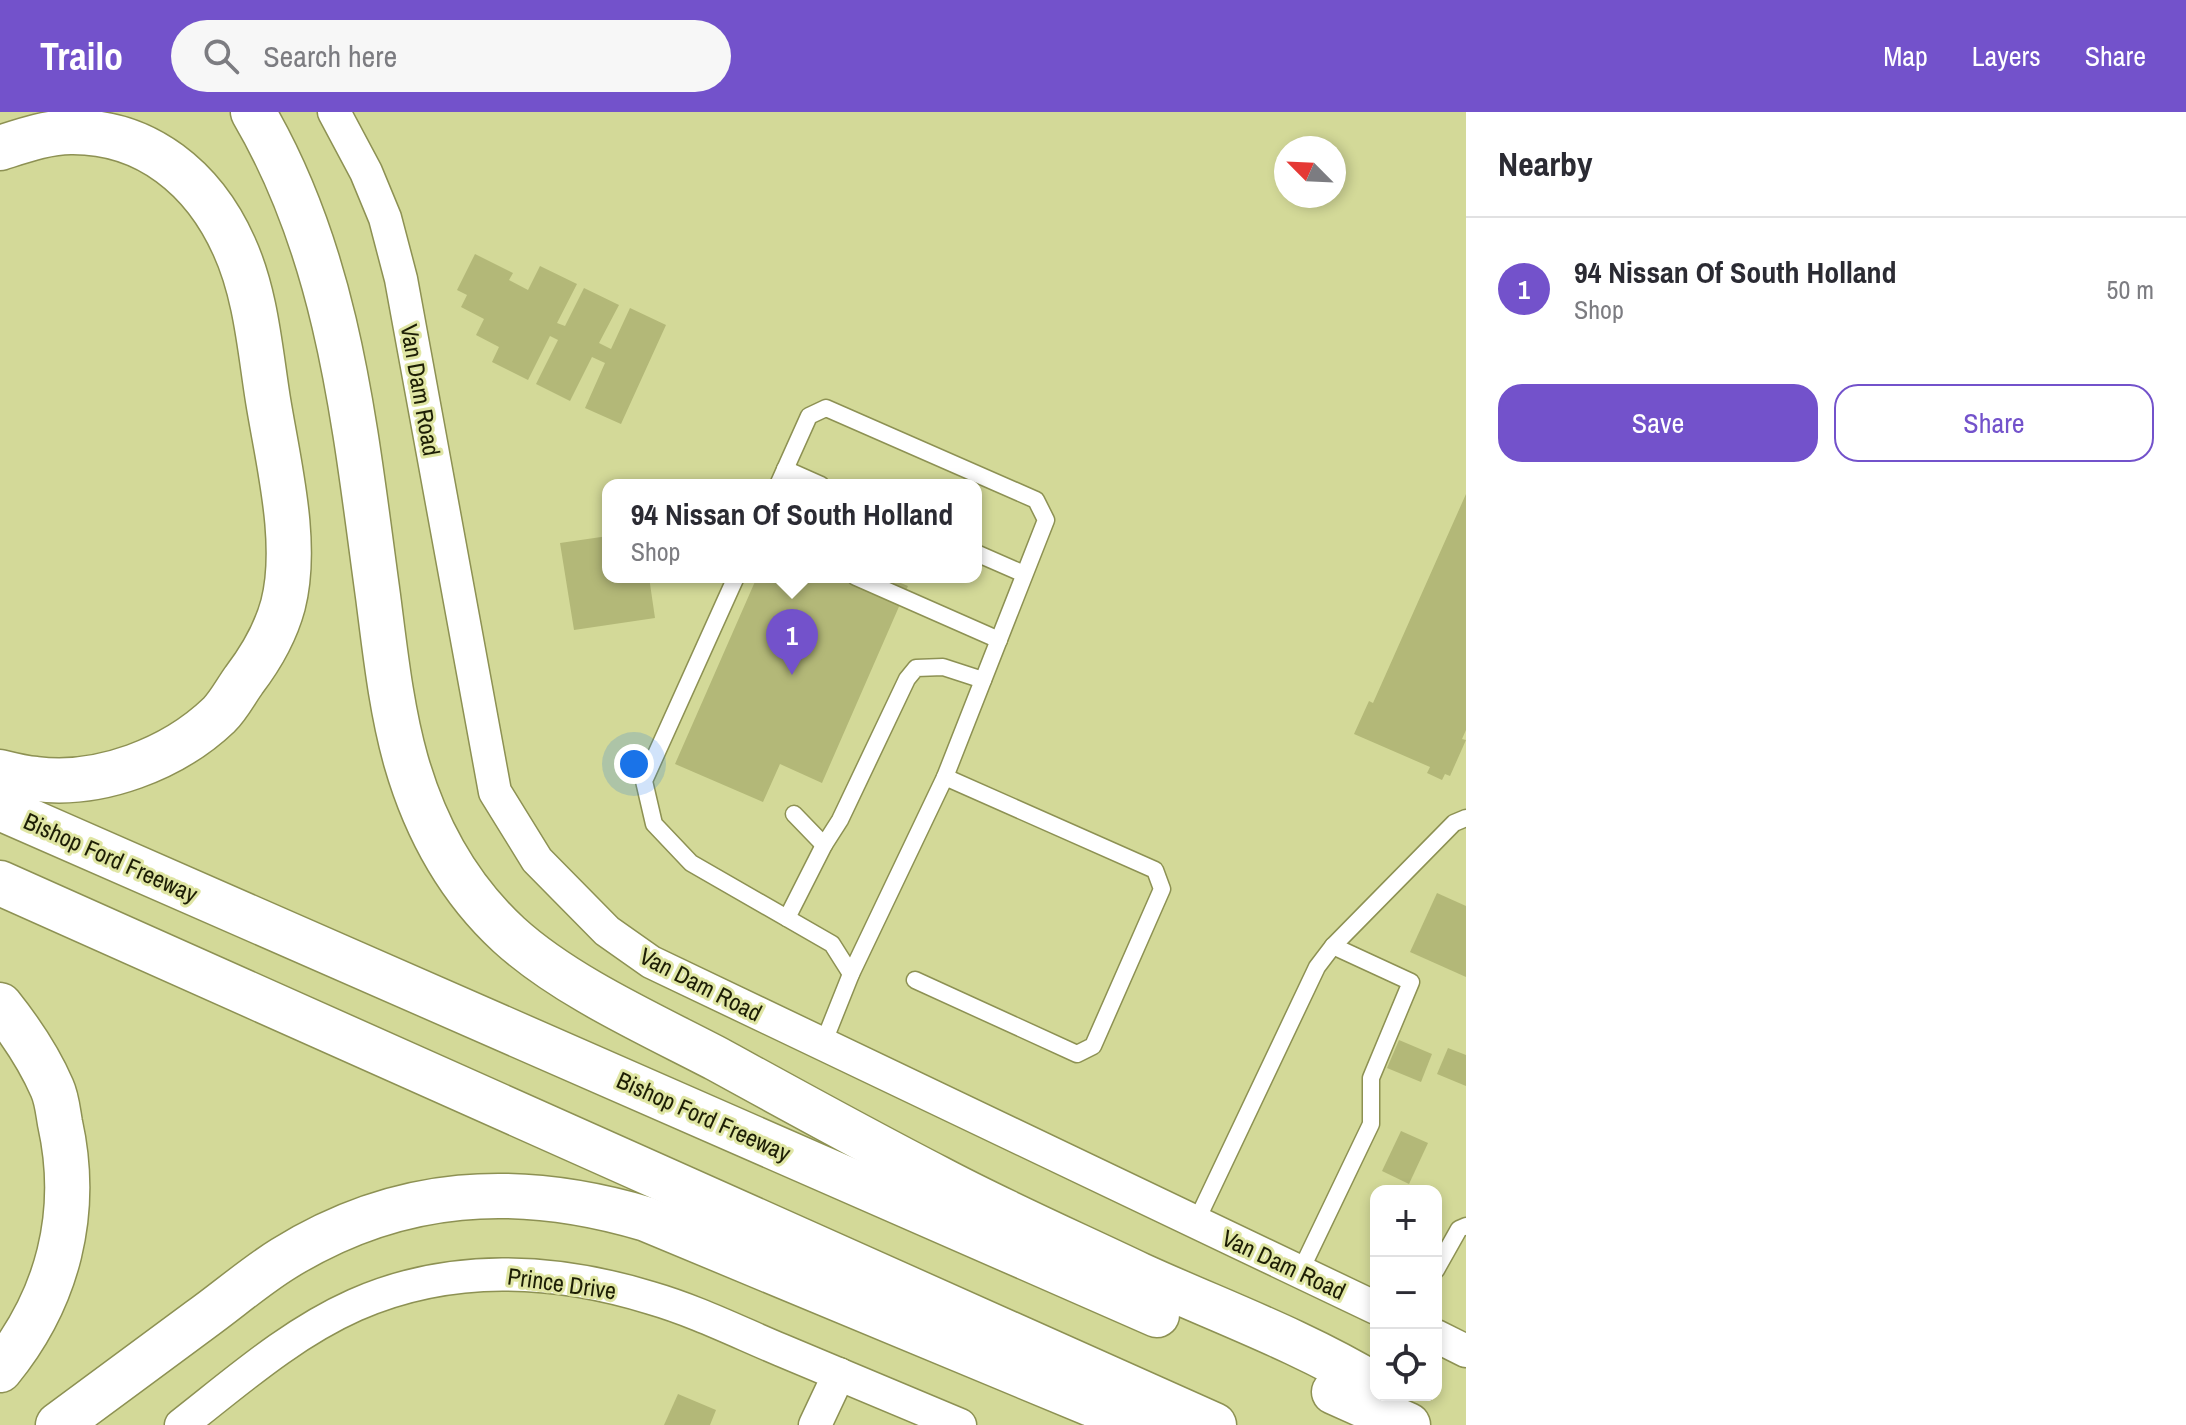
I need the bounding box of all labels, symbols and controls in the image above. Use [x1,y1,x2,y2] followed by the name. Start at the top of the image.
[171,20,731,92] search box
[40,31,123,82] text: Trailo
[199,34,243,78] icon: search
[263,36,397,76] text: Search here
[1883,37,1928,75] text: Map
[1972,37,2041,75] text: Layers
[2085,37,2146,75] text: Share
[1274,136,1346,208] north arrow
[1498,141,1593,187] text: Nearby
[1574,252,1897,292] text: 94 Nissan Of South Holland
[1518,272,1530,307] text: 1
[2107,272,2154,307] text: 50 m
[1574,292,1624,327] text: Shop
[394,322,448,458] street label: Van Dam Road
[1498,384,1818,462] button: Save
[1834,384,2154,462] button: Share
[602,479,982,583] popup
[631,494,953,534] text: 94 Nissan Of South Holland
[631,534,680,569] text: Shop
[766,609,818,675] pin: 1
[614,744,654,784] your location
[19,804,203,910] street label: Bishop Ford Freeway
[634,940,768,1028] street label: Van Dam Road
[612,1063,796,1169] street label: Bishop Ford Freeway
[1370,1185,1442,1401] map controls
[1370,1185,1442,1257] button: +
[1217,1221,1351,1307] street label: Van Dam Road
[1370,1257,1442,1329] button: −
[506,1260,618,1306] street label: Prince Drive
[1370,1329,1442,1401] button: locate

